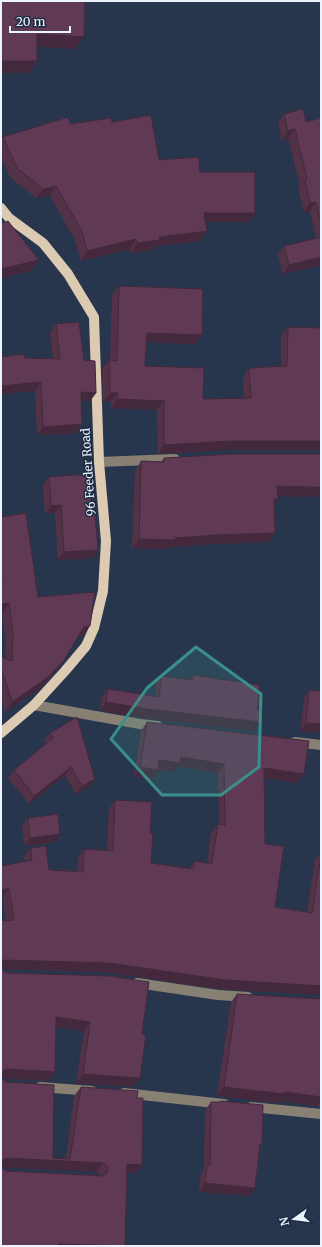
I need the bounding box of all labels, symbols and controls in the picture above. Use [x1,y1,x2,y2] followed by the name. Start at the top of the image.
[10,8,70,34] scale bar
[16,14,45,29] text: 20 m
[77,428,99,516] street label: 96 Feeder Road
[274,1199,314,1239] north arrow
[276,1215,292,1227] text: N

